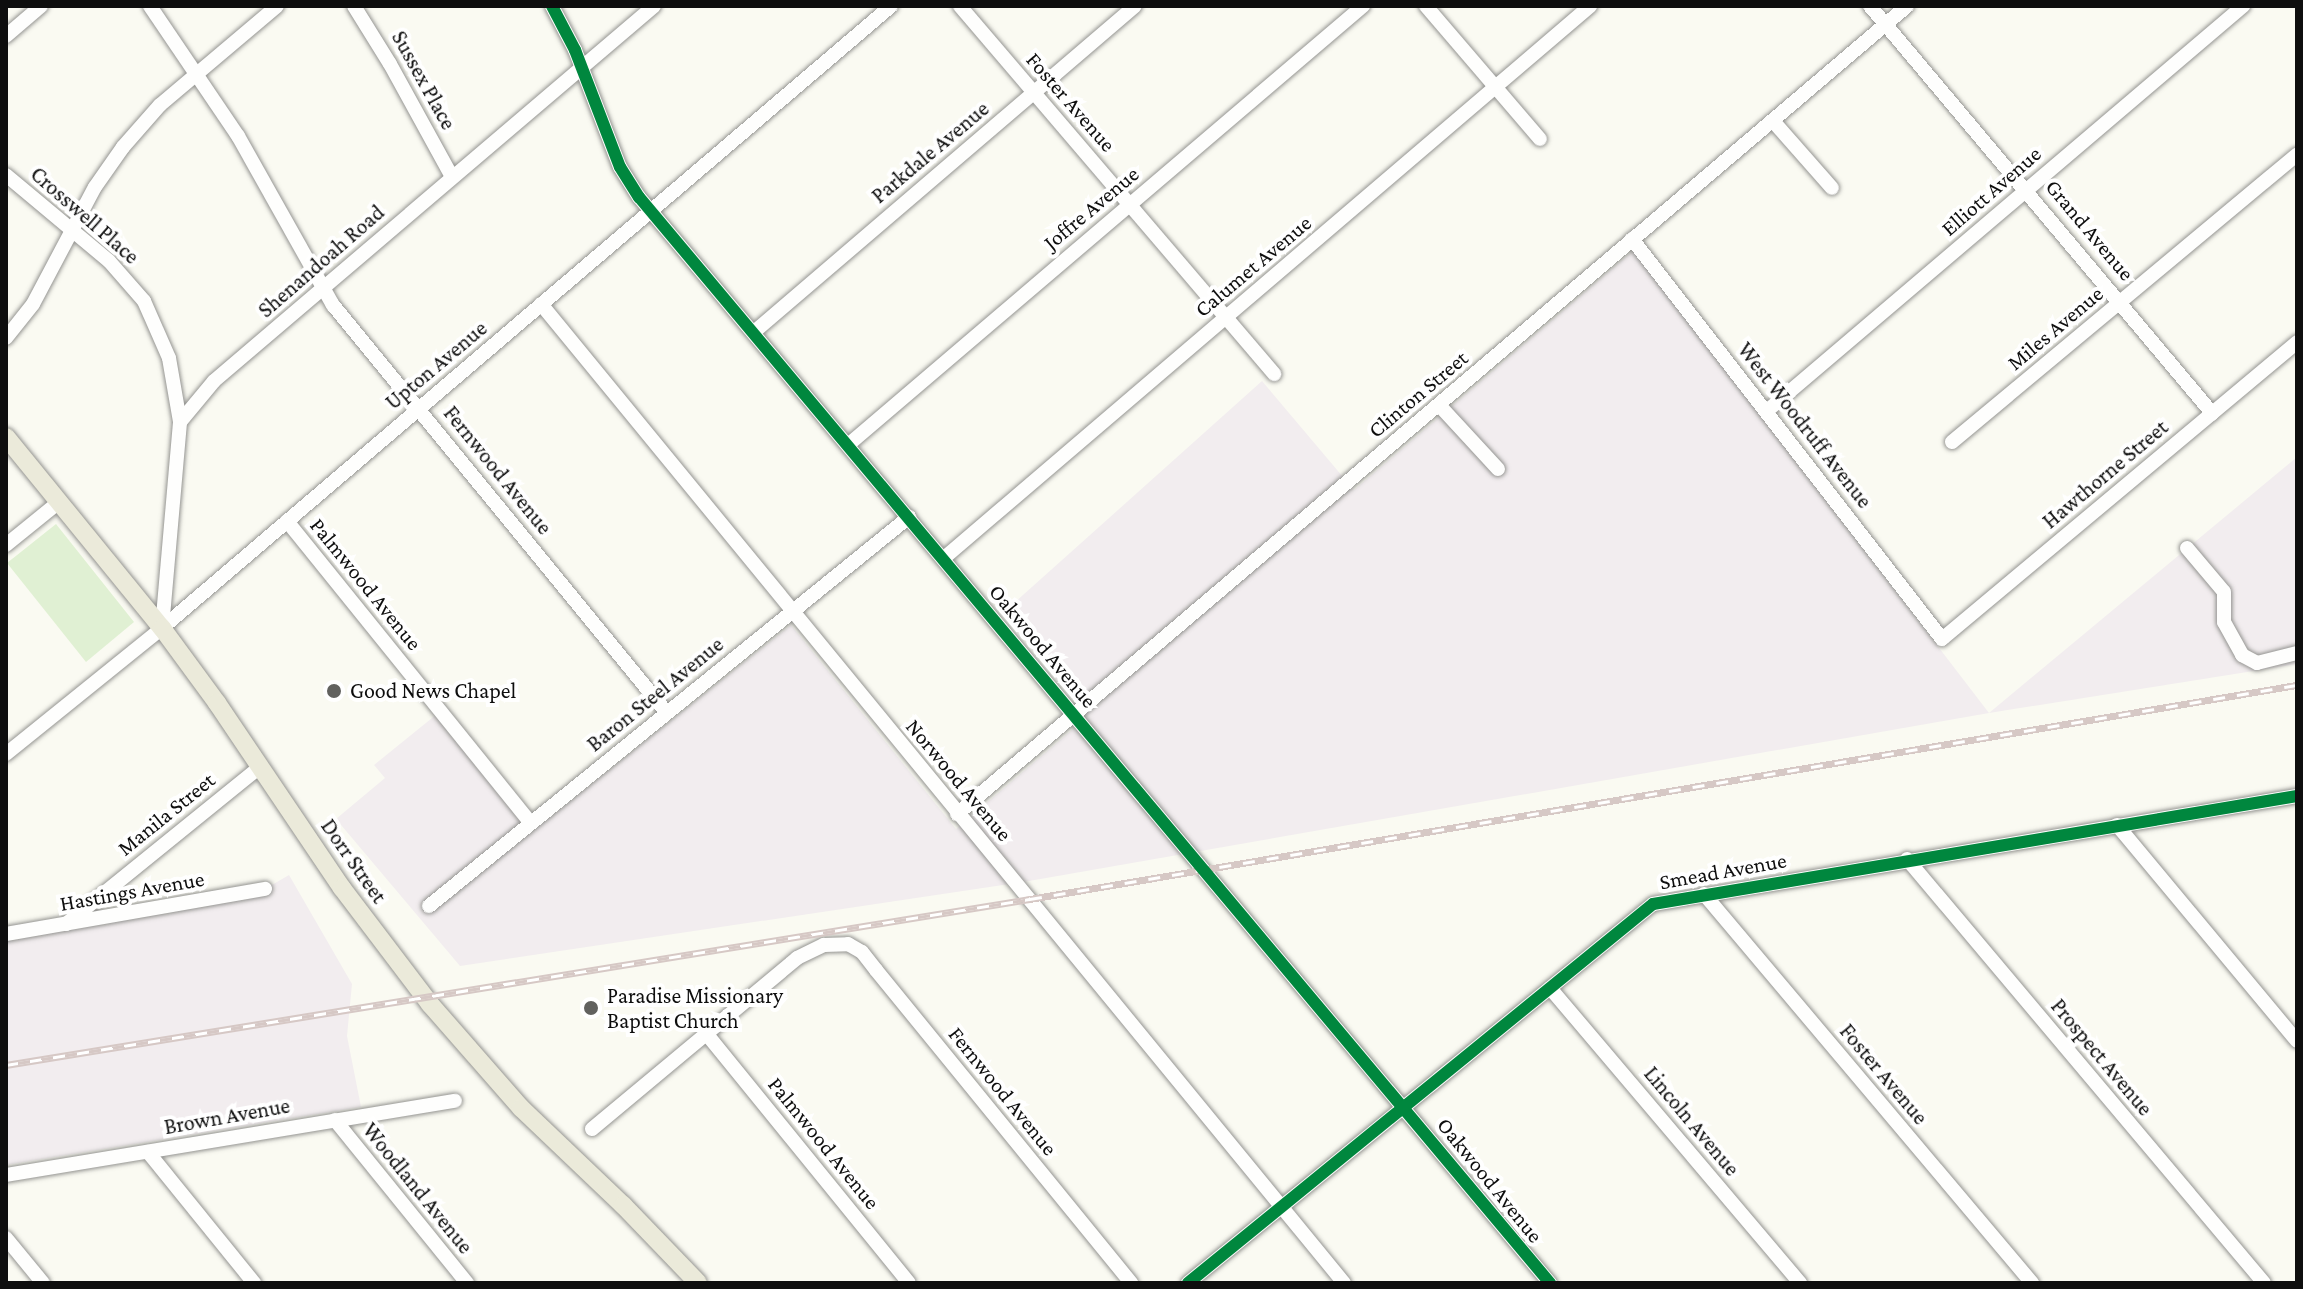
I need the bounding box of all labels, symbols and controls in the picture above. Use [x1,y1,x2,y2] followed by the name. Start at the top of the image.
[386,26,462,134] street label: Sussex Place
[1021,47,1121,157] street label: Foster Avenue
[866,95,994,209] street label: Parkdale Avenue
[1936,140,2046,242] street label: Elliott Avenue
[1038,160,1144,256] street label: Joffre Avenue
[25,161,145,269] street label: Crosswell Place
[2040,174,2140,286] street label: Grand Avenue
[252,199,390,323] street label: Shenandoah Road
[1189,210,1317,322] street label: Calumet Avenue
[2002,280,2108,376] street label: Miles Avenue
[380,315,492,415] street label: Upton Avenue
[1732,337,1878,513] street label: West Woodruff Avenue
[1363,345,1473,443] street label: Clinton Street
[438,400,558,540] street label: Fernwood Avenue
[2037,414,2173,534] street label: Hawthorne Street
[305,512,427,656] street label: Palmwood Avenue
[984,579,1102,713] street label: Oakwood Avenue
[581,631,729,757] street label: Baron Steel Avenue
[350,678,516,704] place label: Good News Chapel
[325,682,343,700] marker: Good News Chapel
[900,714,1018,846] street label: Norwood Avenue
[112,767,220,861] street label: Manila Street
[315,814,393,908] street label: Dorr Street
[1658,847,1788,895] street label: Smead Avenue
[58,865,206,917] street label: Hastings Avenue
[607,982,783,1034] place label: Paradise Missionary Baptist Church
[2045,993,2159,1121] street label: Prospect Avenue
[582,999,600,1017] marker: Paradise Missionary Baptist Church
[1834,1018,1934,1130] street label: Foster Avenue
[943,1021,1063,1161] street label: Fernwood Avenue
[1638,1061,1746,1181] street label: Lincoln Avenue
[763,1071,885,1215] street label: Palmwood Avenue
[162,1092,292,1140] street label: Brown Avenue
[1431,1112,1549,1248] street label: Oakwood Avenue
[357,1117,479,1259] street label: Woodland Avenue

